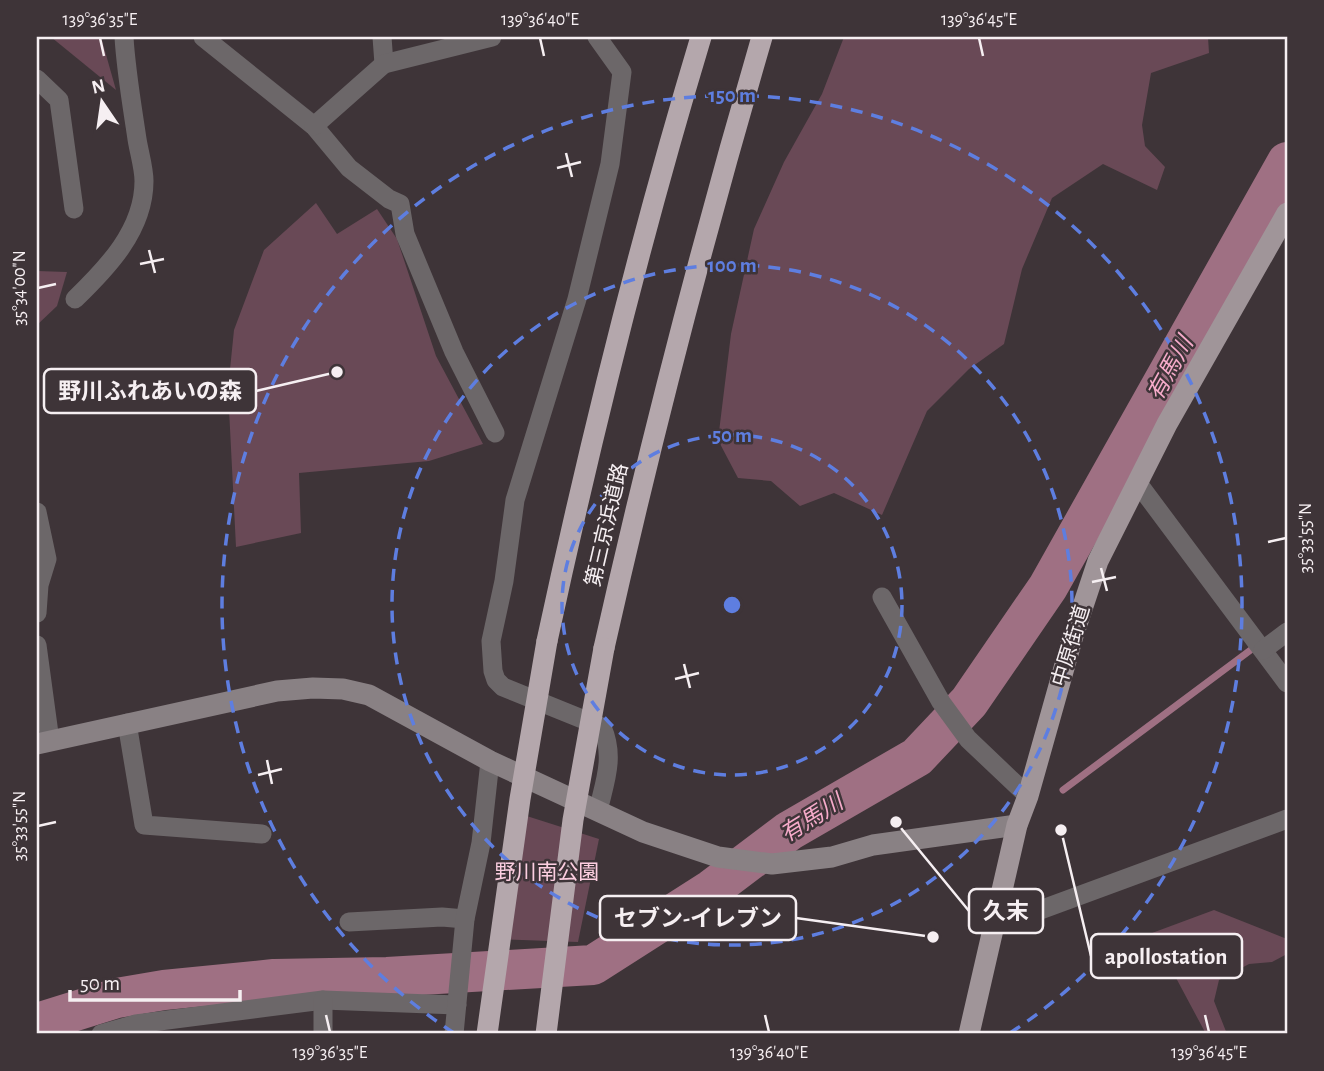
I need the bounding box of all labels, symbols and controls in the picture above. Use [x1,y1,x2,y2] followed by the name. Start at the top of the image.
[63,11,138,29] text: 139°36'35"E
[501,11,579,29] text: 139°36'40"E
[941,11,1017,29] text: 139°36'45"E
[66,66,136,136] north arrow
[90,76,107,98] text: N
[708,85,756,106] text: 150 m
[11,250,29,326] text: 35°34'00"N
[707,255,757,276] text: 100 m
[1142,330,1199,405] water label: 有馬川
[44,369,256,413] callout: 野川ふれあいの森
[58,379,242,404] text: 野川ふれあいの森
[712,425,752,446] text: 50 m
[582,461,631,589] street label: 第三京浜道路
[1297,503,1315,573] text: 35°33'55"N
[720,593,744,617] centre of rings
[1048,602,1093,689] street label: 中原街道
[776,788,850,847] water label: 有馬川
[11,791,29,861] text: 35°33'55"N
[495,861,600,883] park label: 野川南公園
[969,889,1043,933] callout: 久末
[600,896,796,940] callout: セブン-イレブン
[983,899,1029,924] text: 久末
[614,906,782,931] text: セブン-イレブン
[1091,934,1242,978] callout: apollostation
[1105,946,1227,969] text: apollostation
[70,959,240,1003] scale bar
[80,973,120,994] text: 50 m
[293,1044,368,1062] text: 139°36'35"E
[730,1044,808,1062] text: 139°36'40"E
[1171,1044,1247,1062] text: 139°36'45"E

